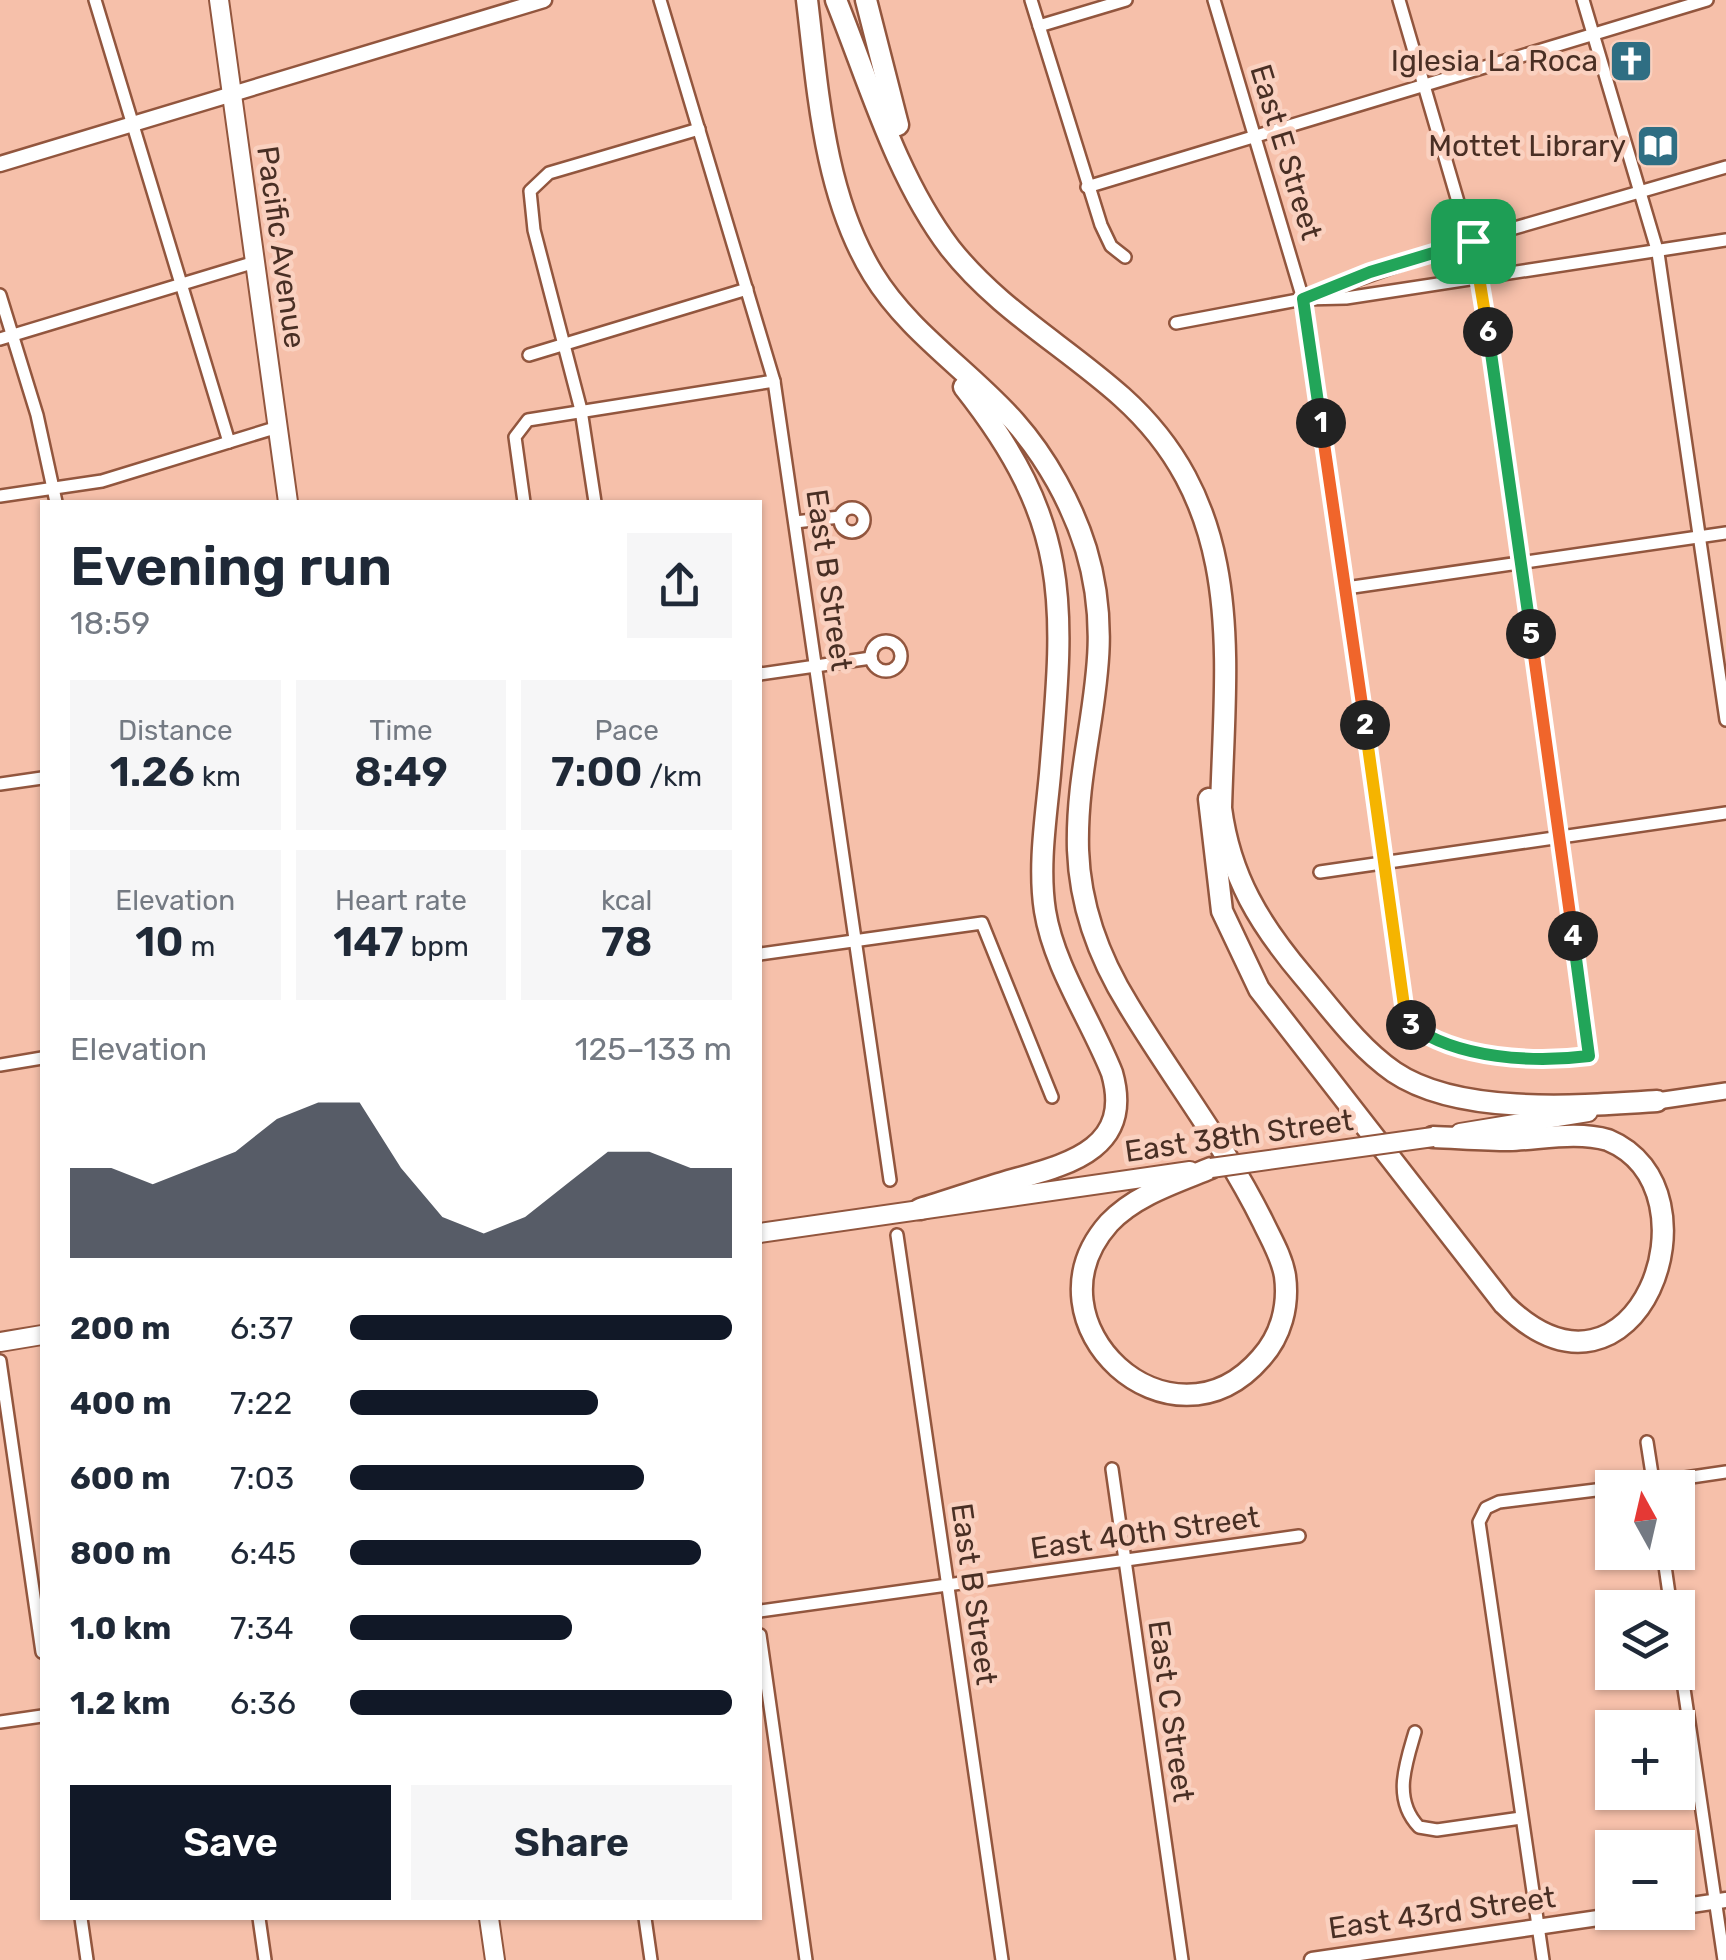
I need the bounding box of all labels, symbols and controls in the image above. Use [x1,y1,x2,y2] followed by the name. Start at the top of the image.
[1608,38,1654,84] church icon: Iglesia La Roca
[1391,43,1598,79] place label: Iglesia La Roca
[1242,60,1330,244] street label: East E Street
[1635,123,1681,169] library icon: Mottet Library
[1428,128,1626,164] place label: Mottet Library
[249,143,313,351] street label: Pacific Avenue
[1431,199,1516,284] pin
[1446,214,1501,269] icon: arrive
[1463,307,1513,357] pin: 6
[1479,315,1497,348] text: 6
[1296,398,1346,448] pin: 1
[1314,406,1328,439] text: 1
[798,487,860,673] street label: East B Street
[627,533,732,638] button: share
[70,534,392,599] text: Evening run
[70,604,150,642] text: 18:59
[1506,609,1556,659] pin: 5
[1522,617,1540,650] text: 5
[1340,700,1390,750] pin: 2
[1356,708,1374,741] text: 2
[118,714,233,747] text: Distance
[369,714,433,747] text: Time
[595,714,659,747] text: Pace
[110,747,195,797] text: 1.26
[354,747,448,797] text: 8:49
[551,747,643,797] text: 7:00
[195,760,241,793] text: km
[643,760,702,793] text: /km
[115,884,235,917] text: Elevation
[335,884,467,917] text: Heart rate
[601,884,652,917] text: kcal
[1548,911,1598,961] pin: 4
[135,917,184,967] text: 10
[333,917,404,967] text: 147
[601,917,652,967] text: 78
[1563,919,1583,952] text: 4
[184,930,215,963] text: m
[404,930,469,963] text: bpm
[1386,1000,1436,1050] pin: 3
[1402,1008,1420,1041] text: 3
[70,1030,207,1068] text: Elevation
[575,1030,732,1068] text: 125–133 m
[1122,1102,1356,1170] street label: East 38th Street
[70,1309,170,1347] text: 200 m
[230,1309,293,1347] text: 6:37
[70,1384,172,1422] text: 400 m
[230,1384,292,1422] text: 7:22
[70,1459,170,1497] text: 600 m
[230,1459,294,1497] text: 7:03
[1595,1470,1695,1570] north arrow
[1595,1470,1695,1930] map controls
[1028,1499,1262,1567] street label: East 40th Street
[943,1501,1005,1687] street label: East B Street
[70,1534,171,1572] text: 800 m
[230,1534,296,1572] text: 6:45
[1595,1590,1695,1690] button: layers
[70,1609,171,1647] text: 1.0 km
[230,1609,294,1647] text: 7:34
[1140,1618,1202,1804] street label: East C Street
[70,1684,171,1722] text: 1.2 km
[230,1684,296,1722] text: 6:36
[1595,1710,1695,1810] button: +
[70,1785,391,1900] button: Save
[411,1785,732,1900] button: Share
[1595,1830,1695,1930] button: −
[1326,1879,1558,1947] street label: East 43rd Street

